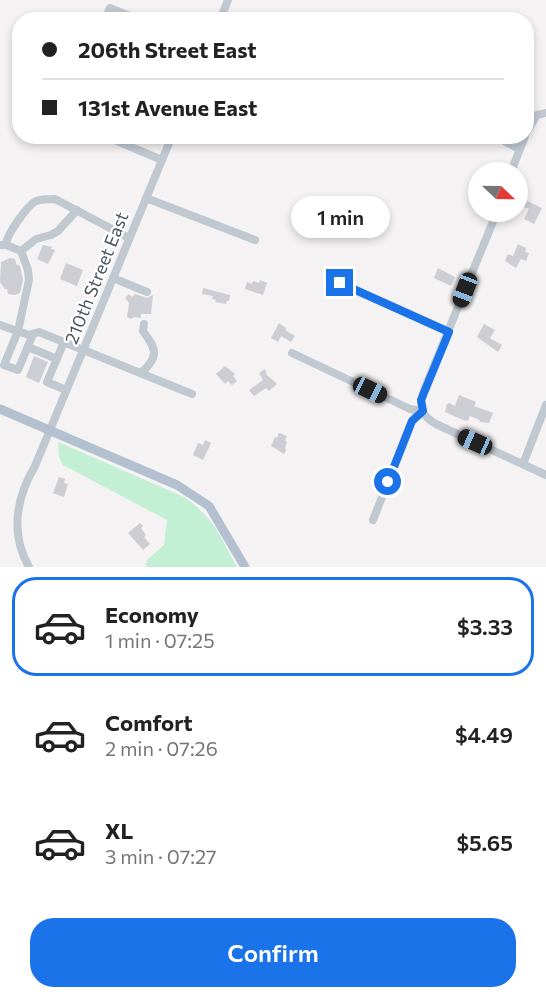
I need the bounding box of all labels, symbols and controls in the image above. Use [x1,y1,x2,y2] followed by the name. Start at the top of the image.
[78,36,257,63] text: 206th Street East
[78,94,257,121] text: 131st Avenue East
[468,162,528,222] north arrow
[468,162,528,222] map controls
[290,196,389,238] callout: 1 min
[317,205,364,229] text: 1 min
[60,208,133,347] street label: 210th Street East
[326,269,353,296] route end
[450,270,480,310] car
[350,374,390,406] car
[455,426,495,458] car
[374,468,401,495] route start
[33,600,87,654] icon: car
[105,601,199,628] text: Economy
[457,613,513,640] text: $3.33
[105,628,215,652] text: 1 min · 07:25
[33,708,87,762] icon: car
[105,709,193,736] text: Comfort
[455,721,513,748] text: $4.49
[105,736,218,760] text: 2 min · 07:26
[33,816,87,870] icon: car
[105,817,133,844] text: XL
[456,829,513,856] text: $5.65
[105,844,217,868] text: 3 min · 07:27
[30,918,516,987] button: Confirm

